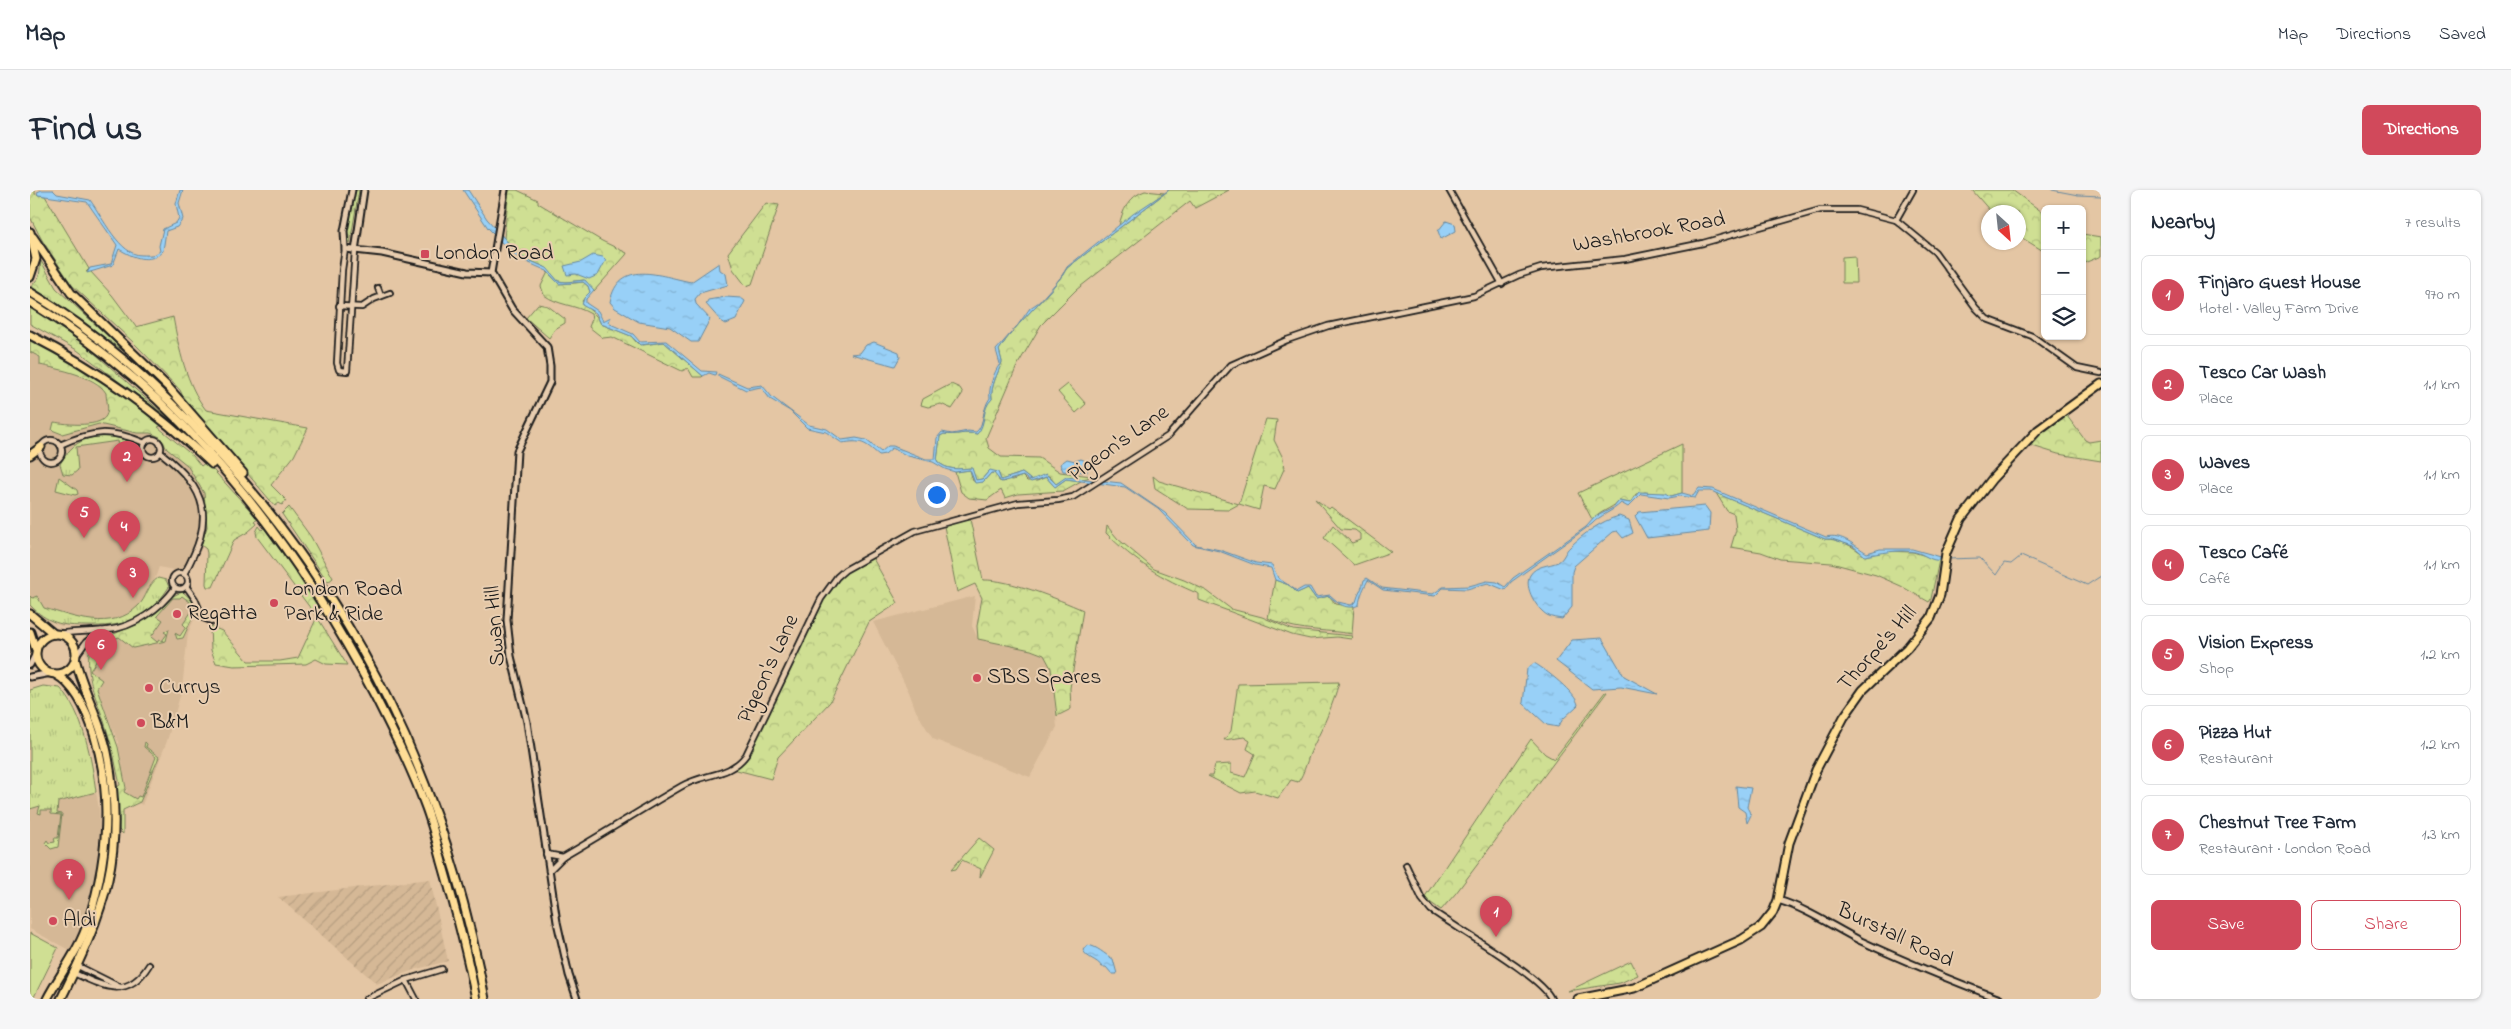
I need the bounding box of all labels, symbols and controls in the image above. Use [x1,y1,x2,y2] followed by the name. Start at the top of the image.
[25,17,66,52] text: Map
[2278,22,2308,48] text: Map
[2336,22,2411,48] text: Directions
[2439,22,2486,48] text: Saved
[30,105,142,156] text: Find us
[2362,105,2481,155] button: Directions
[1570,204,1728,262] street label: Washbrook Road
[1981,205,2026,250] north arrow
[2041,205,2086,340] map controls
[2041,205,2086,250] button: +
[2151,208,2215,238] text: Nearby
[2405,211,2461,235] text: 7 results
[435,238,553,270] place label: London Road
[419,248,431,260] marker: London Road
[2041,250,2086,295] button: −
[2199,270,2361,297] text: Finjaro Guest House
[2165,283,2171,307] text: 1
[2425,283,2460,307] text: 970 m
[2041,295,2086,340] button: layers
[2199,297,2359,321] text: Hotel · Valley Farm Drive
[2199,360,2326,387] text: Tesco Car Wash
[2164,373,2172,397] text: 2
[2423,373,2460,397] text: 1.1 km
[2199,387,2233,411] text: Place
[1062,397,1177,492] street label: Pigeon's Lane
[111,441,143,482] pin: 2
[2199,450,2250,477] text: Waves
[2165,463,2171,487] text: 3
[2423,463,2460,487] text: 1.1 km
[2199,477,2233,501] text: Place
[924,482,950,508] your location
[68,497,100,538] pin: 5
[108,511,140,552] pin: 4
[2199,540,2288,567] text: Tesco Café
[2165,553,2171,577] text: 4
[2423,553,2460,577] text: 1.1 km
[117,557,149,598] pin: 3
[2199,567,2230,591] text: Café
[284,574,402,631] place label: London Road Park & Ride
[477,585,515,667] street label: Swan Hill
[268,597,280,609] marker: London Road Park & Ride
[187,598,257,631] place label: Regatta
[1831,599,1925,699] street label: Thorpe's Hill
[171,608,183,620] marker: Regatta
[730,609,809,729] street label: Pigeon's Lane
[85,629,117,670] pin: 6
[2199,630,2314,657] text: Vision Express
[2163,643,2173,667] text: 5
[2420,643,2460,667] text: 1.2 km
[2199,657,2234,681] text: Shop
[987,662,1101,694] place label: SBS Spares
[159,672,221,705] place label: Currys
[971,672,983,684] marker: SBS Spares
[143,682,155,694] marker: Currys
[150,707,189,739] place label: B&M
[135,717,147,729] marker: B&M
[2199,720,2271,747] text: Pizza Hut
[2164,733,2172,757] text: 6
[2420,733,2460,757] text: 1.2 km
[2199,747,2273,771] text: Restaurant
[2199,810,2356,837] text: Chestnut Tree Farm
[2165,823,2171,847] text: 7
[2422,823,2460,847] text: 1.3 km
[2199,837,2371,861] text: Restaurant · London Road
[53,859,85,900] pin: 7
[1831,895,1959,977] street label: Burstall Road
[1480,896,1512,937] pin: 1
[2151,900,2301,950] button: Save
[2311,900,2461,950] button: Share
[63,905,97,937] place label: Aldi
[47,915,59,927] marker: Aldi

